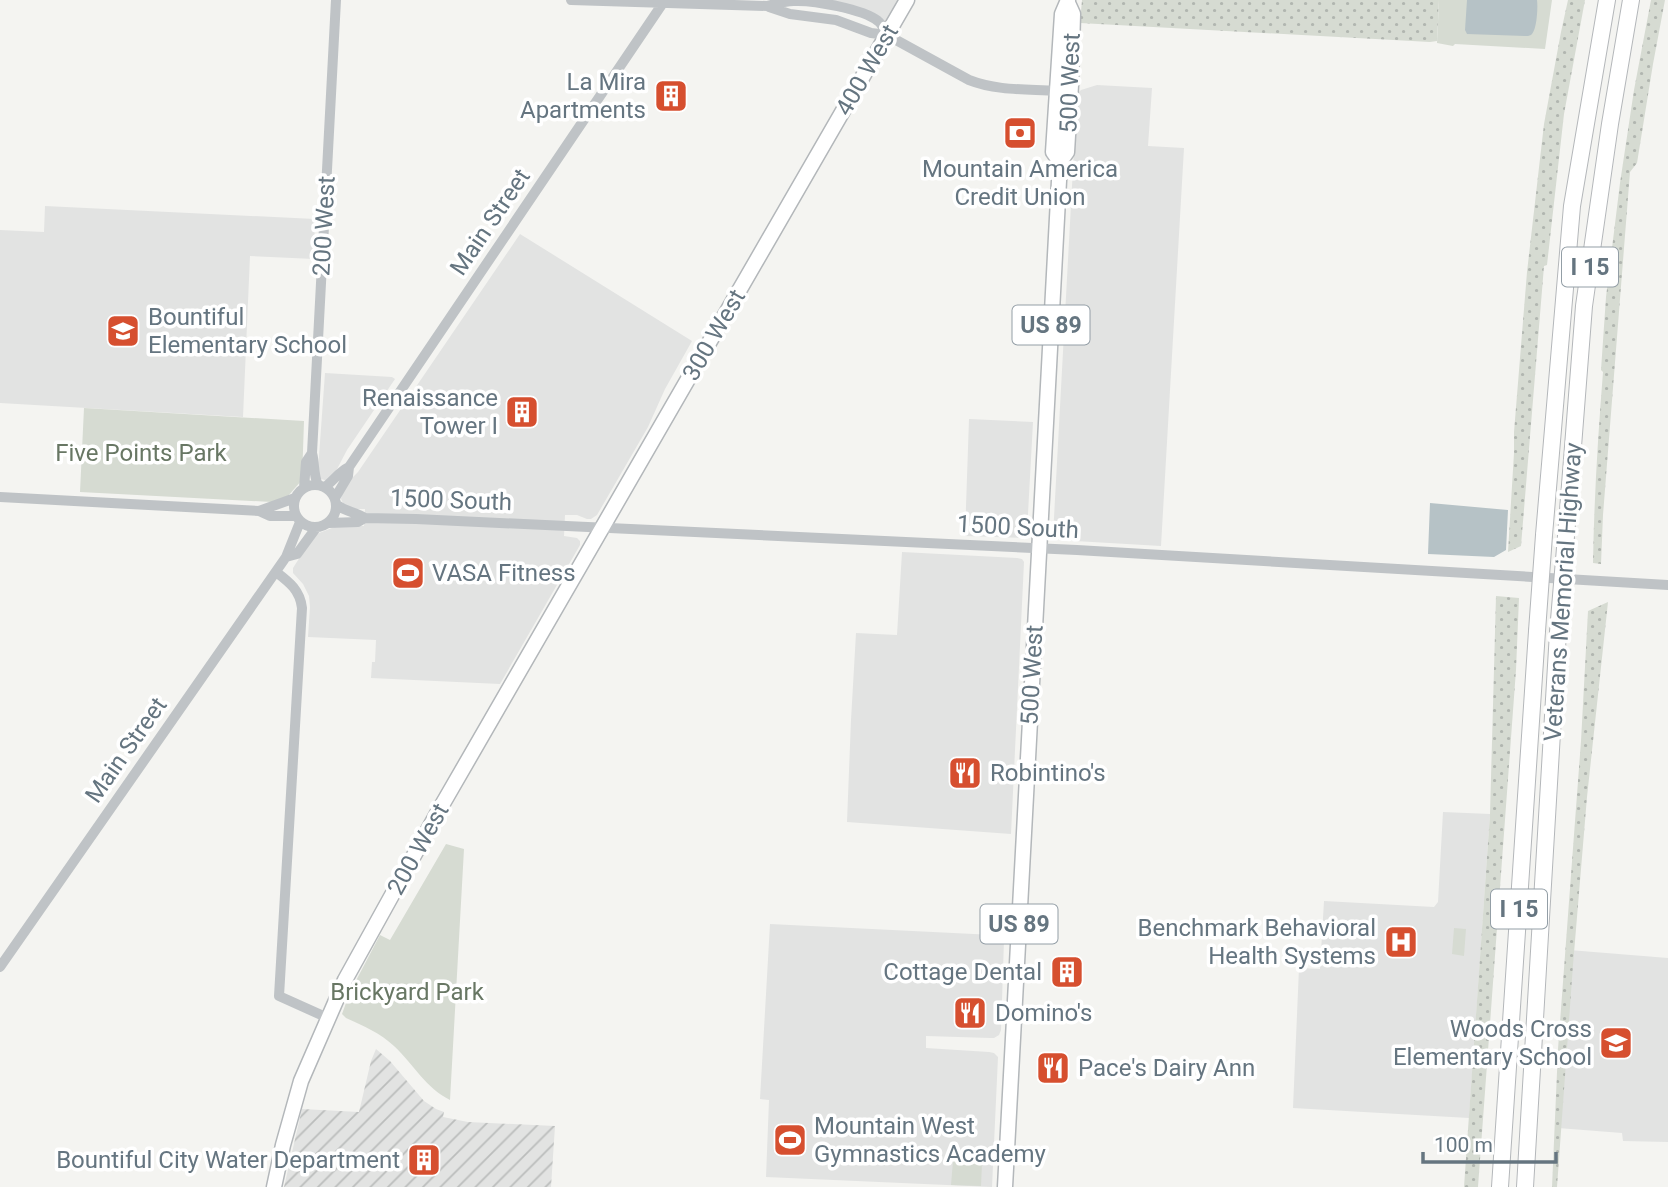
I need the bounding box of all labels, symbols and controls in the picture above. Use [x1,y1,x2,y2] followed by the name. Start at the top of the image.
[830,19,904,120] street label: 400 West
[1054,32,1086,134] street label: 500 West
[520,68,646,124] place label: La Mira Apartments
[652,77,690,115] building icon: La Mira Apartments
[1001,114,1039,152] bank icon: Mountain America Credit Union
[922,155,1118,211] place label: Mountain America Credit Union
[444,163,536,281] street label: Main Street
[307,175,341,277] street label: 200 West
[1562,248,1618,286] road number: I 15
[677,284,751,385] street label: 300 West
[148,303,347,359] place label: Bountiful Elementary School
[1012,306,1090,344] road number: US 89
[104,312,142,350] school or university icon: Bountiful Elementary School
[362,384,498,440] place label: Renaissance Tower I
[503,393,541,431] building icon: Renaissance Tower I
[55,439,228,467] park label: Five Points Park
[1539,441,1587,742] street label: Veterans Memorial Highway
[389,484,513,516] street label: 1500 South
[956,510,1080,544] street label: 1500 South
[389,554,427,592] sports icon: VASA Fitness
[432,559,576,587] place label: VASA Fitness
[1015,624,1049,726] street label: 500 West
[79,692,173,808] street label: Main Street
[946,754,984,792] restaurant icon: Robintino's
[990,759,1106,787] place label: Robintino's
[381,798,455,900] street label: 200 West
[1491,890,1547,928] road number: I 15
[981,904,1058,944] road number: US 89
[1137,914,1376,970] place label: Benchmark Behavioral Health Systems
[1382,923,1420,961] hospital icon: Benchmark Behavioral Health Systems
[1048,953,1086,991] building icon: Cottage Dental
[883,958,1042,986] place label: Cottage Dental
[330,978,485,1006] park label: Brickyard Park
[951,994,989,1032] restaurant icon: Domino's
[995,999,1092,1027] place label: Domino's
[1393,1015,1592,1071] place label: Woods Cross Elementary School
[1597,1024,1635,1062] school or university icon: Woods Cross Elementary School
[1034,1049,1072,1087] restaurant icon: Pace's Dairy Ann
[1078,1054,1255,1082] place label: Pace's Dairy Ann
[814,1112,1047,1168] place label: Mountain West Gymnastics Academy
[1423,1120,1556,1164] scale bar
[771,1121,809,1159] sports icon: Mountain West Gymnastics Academy
[1434,1133,1493,1157] text: 100 m
[405,1141,443,1179] building icon: Bountiful City Water Department
[56,1146,400,1174] place label: Bountiful City Water Department

